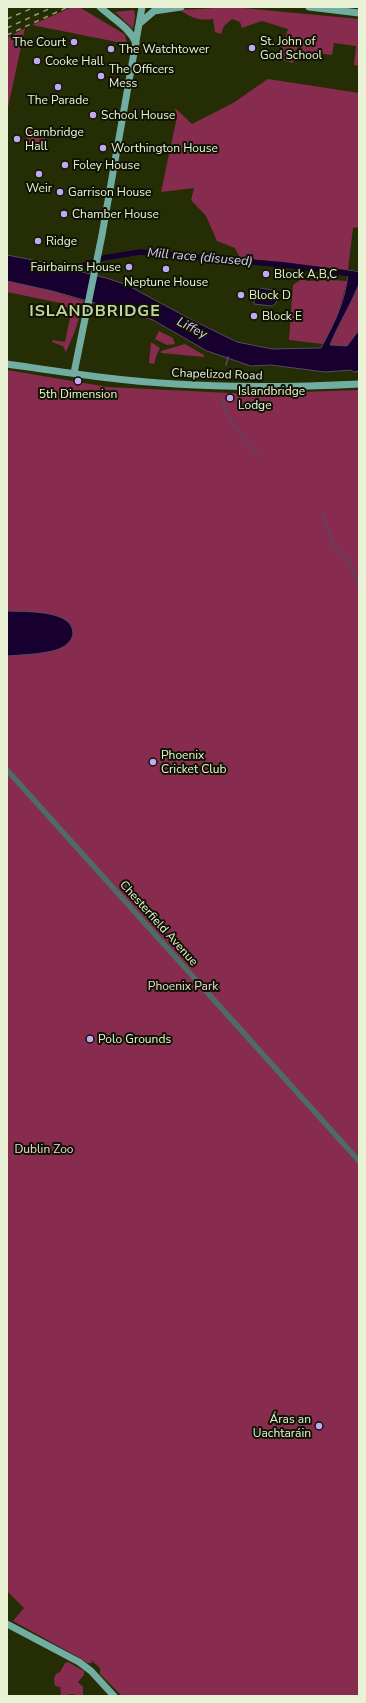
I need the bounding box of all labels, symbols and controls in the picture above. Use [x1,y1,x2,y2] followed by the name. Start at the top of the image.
[260,33,323,63] place label: St. John of God School
[13,34,67,50] place label: The Court
[69,37,79,47] marker: The Court
[119,41,210,57] place label: The Watchtower
[247,43,257,53] marker: St. John of God School
[106,44,116,54] marker: The Watchtower
[45,53,104,69] place label: Cooke Hall
[32,56,42,66] marker: Cooke Hall
[109,61,174,91] place label: The Officers Mess
[96,71,106,81] marker: The Officers Mess
[53,82,63,92] marker: The Parade
[27,92,89,108] place label: The Parade
[101,107,175,123] place label: School House
[88,110,98,120] marker: School House
[25,124,84,154] place label: Cambridge Hall
[12,134,22,144] marker: Cambridge Hall
[111,140,218,156] place label: Worthington House
[98,143,108,153] marker: Worthington House
[73,157,140,173] place label: Foley House
[60,160,70,170] marker: Foley House
[34,169,44,179] marker: Weir
[26,180,53,196] place label: Weir
[68,184,152,200] place label: Garrison House
[55,187,65,197] marker: Garrison House
[72,206,159,222] place label: Chamber House
[59,209,69,219] marker: Chamber House
[46,233,77,249] place label: Ridge
[33,236,43,246] marker: Ridge
[147,243,253,271] water label: Mill race (disused)
[30,259,121,275] place label: Fairbairns House
[124,262,134,272] marker: Fairbairns House
[161,264,171,274] marker: Neptune House
[274,266,337,282] place label: Block A,B,C
[261,269,271,279] marker: Block A,B,C
[124,274,208,290] place label: Neptune House
[249,287,291,303] place label: Block D
[236,290,246,300] marker: Block D
[29,300,161,322] district label: ISLANDBRIDGE
[262,308,302,324] place label: Block E
[249,311,259,321] marker: Block E
[174,313,211,344] water label: Liffey
[171,364,263,384] street label: Chapelizod Road
[73,376,83,386] marker: 5th Dimension
[238,383,305,413] place label: Islandbridge Lodge
[39,386,117,402] place label: 5th Dimension
[225,393,235,403] marker: Islandbridge Lodge
[161,747,227,777] place label: Phoenix Cricket Club
[148,757,158,767] marker: Phoenix Cricket Club
[116,877,202,969] street label: Chesterfield Avenue
[148,978,219,994] park label: Phoenix Park
[98,1031,171,1047] place label: Polo Grounds
[85,1034,95,1044] marker: Polo Grounds
[14,1141,74,1157] park label: Dublin Zoo
[253,1411,311,1441] place label: Áras an Uachtaráin
[314,1421,324,1431] marker: Áras an Uachtaráin

